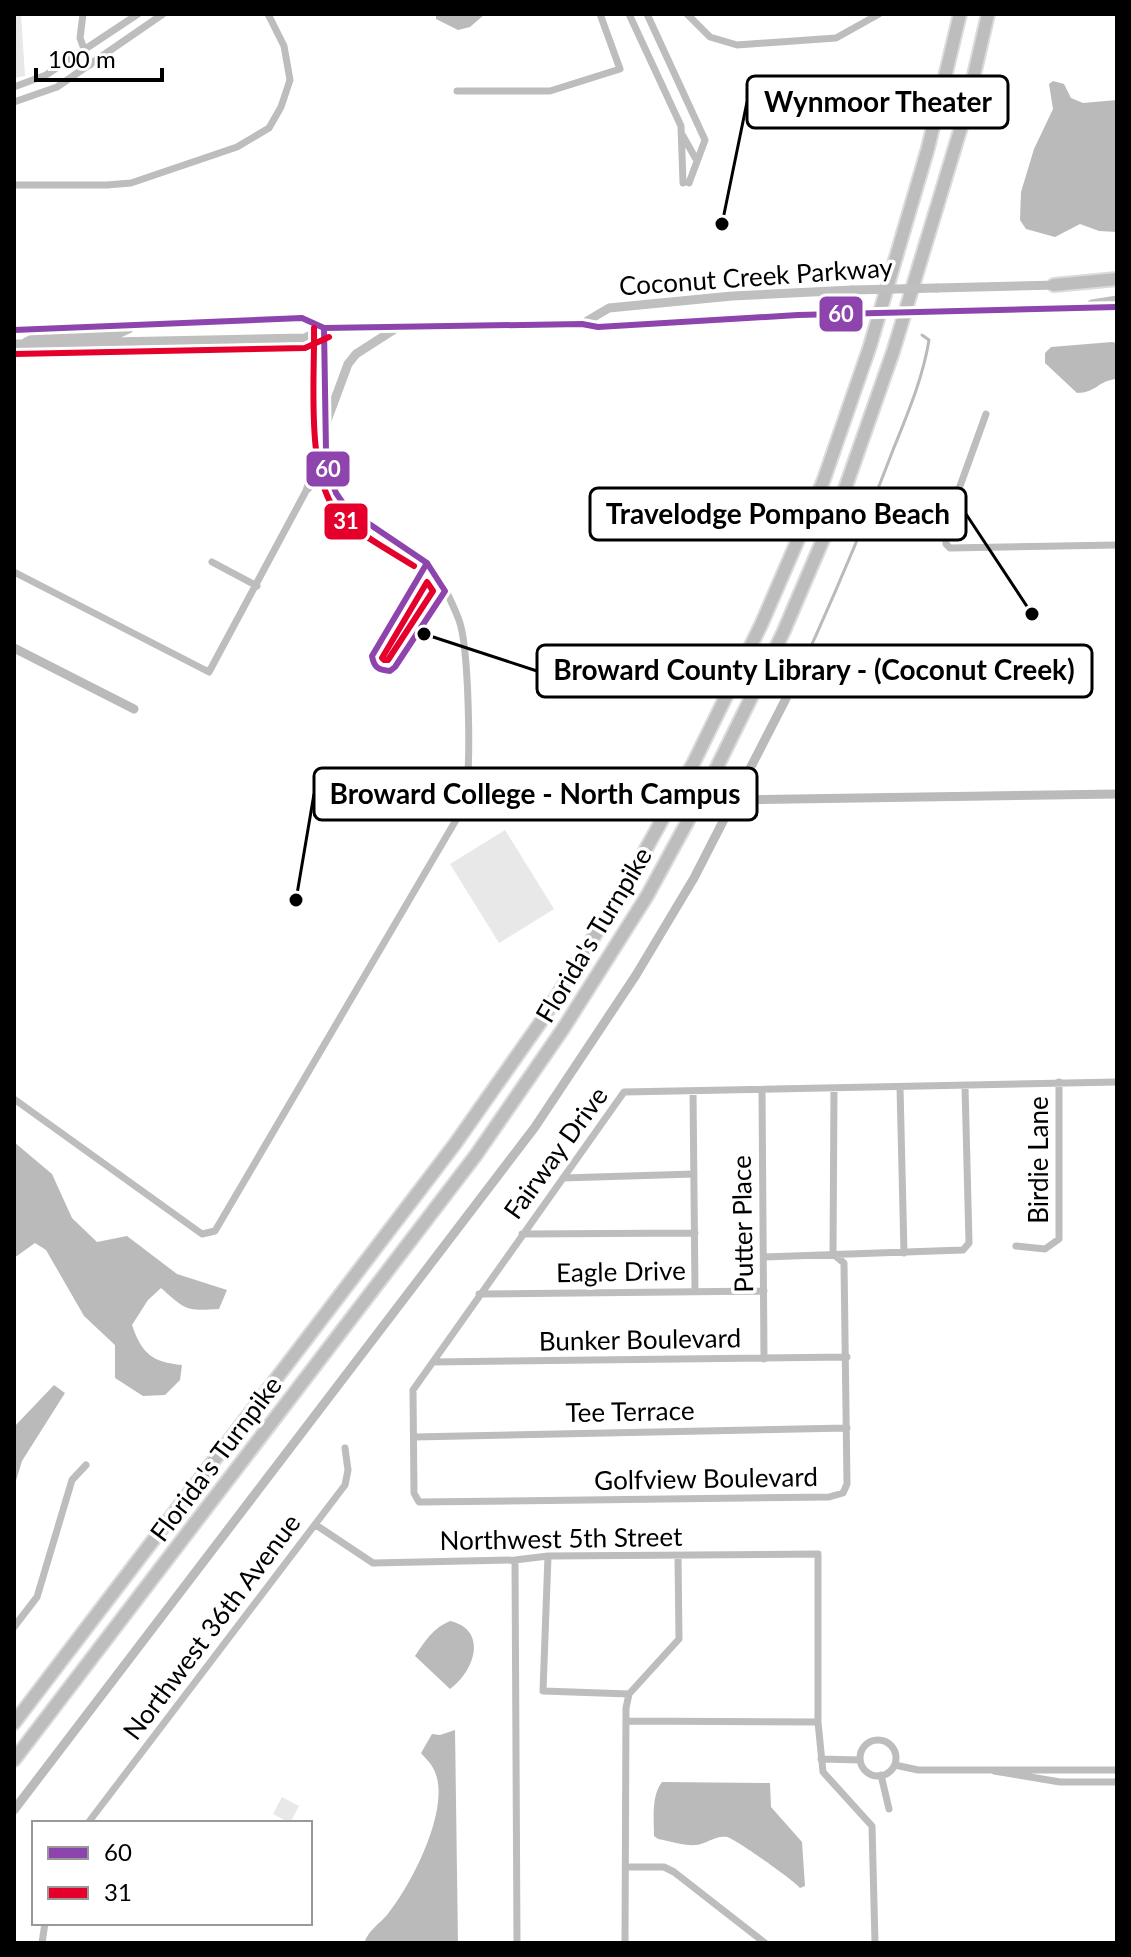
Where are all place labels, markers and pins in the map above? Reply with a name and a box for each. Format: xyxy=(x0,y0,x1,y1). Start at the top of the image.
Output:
callout: Wynmoor Theater xyxy=(747,76,1008,128)
callout: Travelodge Pompano Beach xyxy=(590,488,966,540)
callout: Broward County Library - (Coconut Creek) xyxy=(537,645,1092,697)
callout: Broward College - North Campus xyxy=(314,768,757,820)

